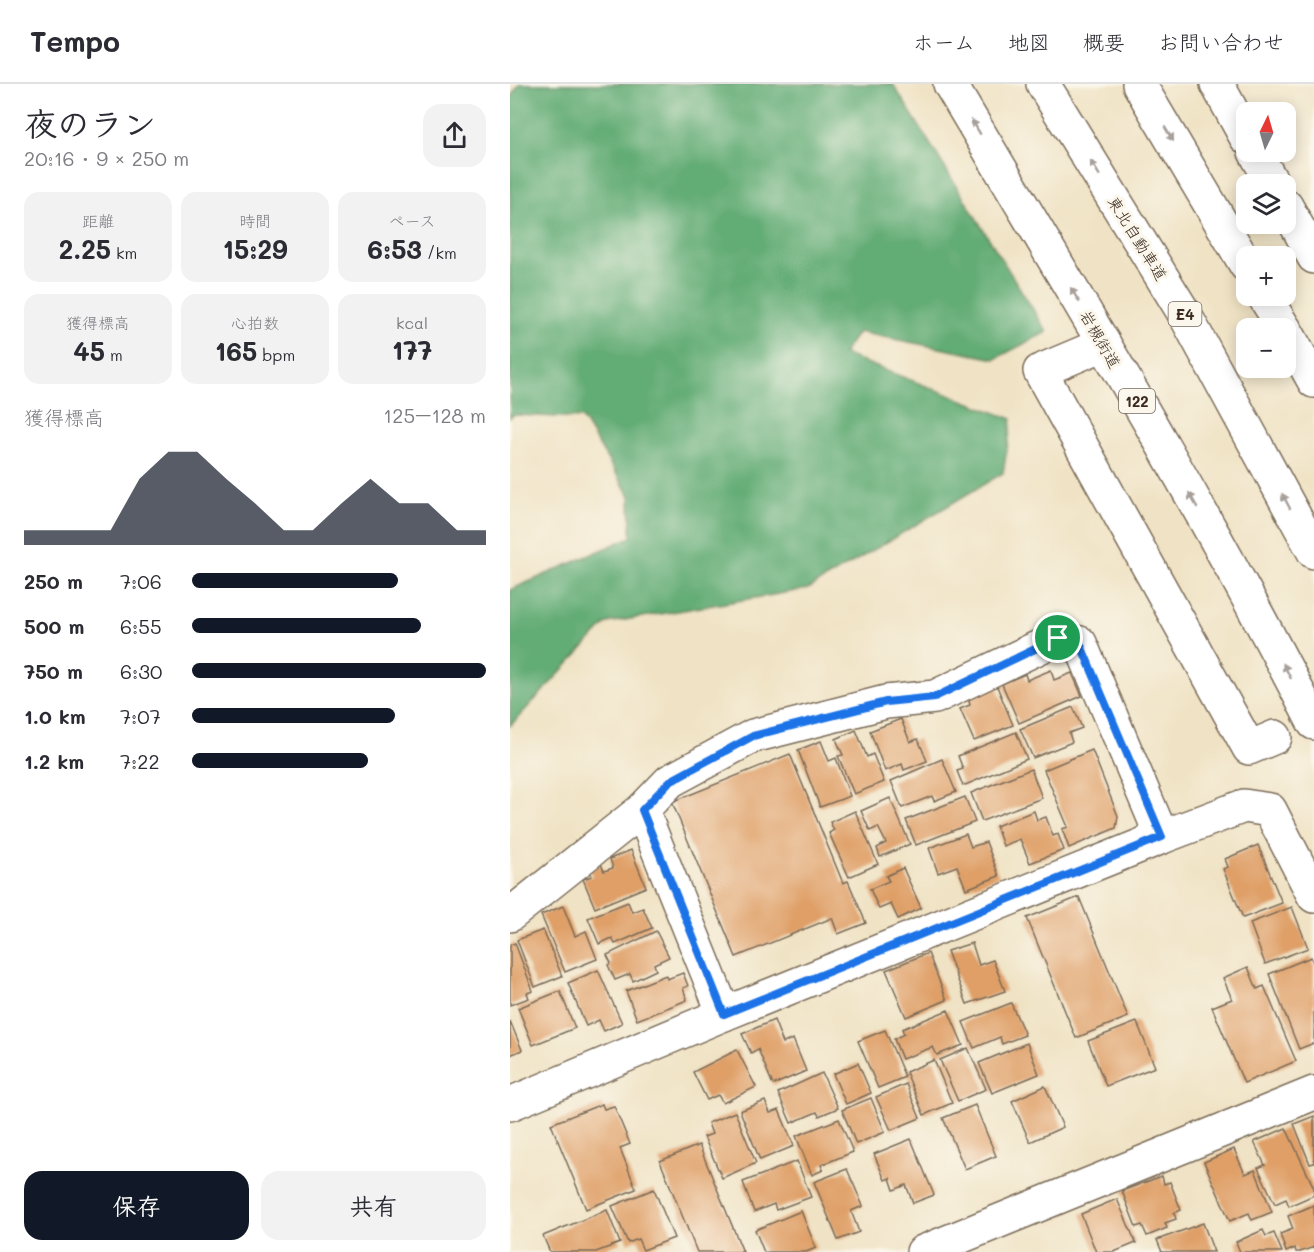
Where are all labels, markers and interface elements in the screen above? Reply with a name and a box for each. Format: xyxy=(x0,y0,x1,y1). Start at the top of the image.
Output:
text: Tempo xyxy=(30,23,120,59)
text: ホーム xyxy=(913,28,975,55)
text: 地図 xyxy=(1008,28,1050,55)
text: 概要 xyxy=(1083,28,1125,55)
text: お問い合わせ xyxy=(1158,28,1284,55)
text: 夜のラン xyxy=(24,101,156,144)
north arrow xyxy=(1236,102,1296,162)
map controls xyxy=(1236,102,1296,378)
button: share xyxy=(423,104,486,167)
one-way arrow xyxy=(970,119,981,135)
one-way arrow xyxy=(1163,126,1174,142)
text: 20:16 · 9 × 250 m xyxy=(24,145,189,171)
one-way arrow xyxy=(1090,160,1101,176)
button: layers xyxy=(1236,174,1296,234)
street label: 東北自動車道 xyxy=(1104,192,1172,284)
text: 距離 xyxy=(82,210,114,231)
text: 時間 xyxy=(239,210,271,231)
text: ペース xyxy=(388,210,436,231)
text: 2.25 xyxy=(59,232,111,266)
text: 15:29 xyxy=(222,232,288,266)
text: 6:53 xyxy=(367,232,422,266)
text: km xyxy=(111,242,137,263)
text: /km xyxy=(422,242,457,263)
button: + xyxy=(1236,246,1296,306)
one-way arrow xyxy=(1070,287,1081,303)
road number: E4 xyxy=(1168,302,1202,326)
street label: 岩槻街道 xyxy=(1076,306,1126,372)
text: 獲得標高 xyxy=(66,312,130,333)
text: 心拍数 xyxy=(231,312,279,333)
text: kcal xyxy=(396,312,428,333)
button: − xyxy=(1236,318,1296,378)
text: 177 xyxy=(392,333,432,367)
text: 45 xyxy=(73,334,105,368)
text: 165 xyxy=(215,334,257,368)
text: m xyxy=(105,344,123,365)
text: bpm xyxy=(257,344,295,365)
road number: 122 xyxy=(1119,389,1155,413)
text: 125–128 m xyxy=(383,402,486,428)
text: 獲得標高 xyxy=(24,404,104,430)
one-way arrow xyxy=(1188,492,1199,508)
one-way arrow xyxy=(1281,492,1291,509)
text: 250 m xyxy=(24,568,83,594)
text: 7:06 xyxy=(120,568,162,594)
pin xyxy=(1032,612,1083,663)
text: 500 m xyxy=(24,613,84,639)
text: 6:55 xyxy=(120,613,162,639)
icon: arrive xyxy=(1041,621,1074,654)
text: 750 m xyxy=(24,658,83,684)
text: 6:30 xyxy=(120,658,162,684)
one-way arrow xyxy=(1283,662,1293,680)
text: 1.0 km xyxy=(24,703,86,729)
text: 7:07 xyxy=(120,703,161,729)
text: 1.2 km xyxy=(24,748,84,774)
text: 7:22 xyxy=(120,748,160,774)
button: 保存 xyxy=(24,1171,249,1240)
button: 共有 xyxy=(261,1171,486,1240)

